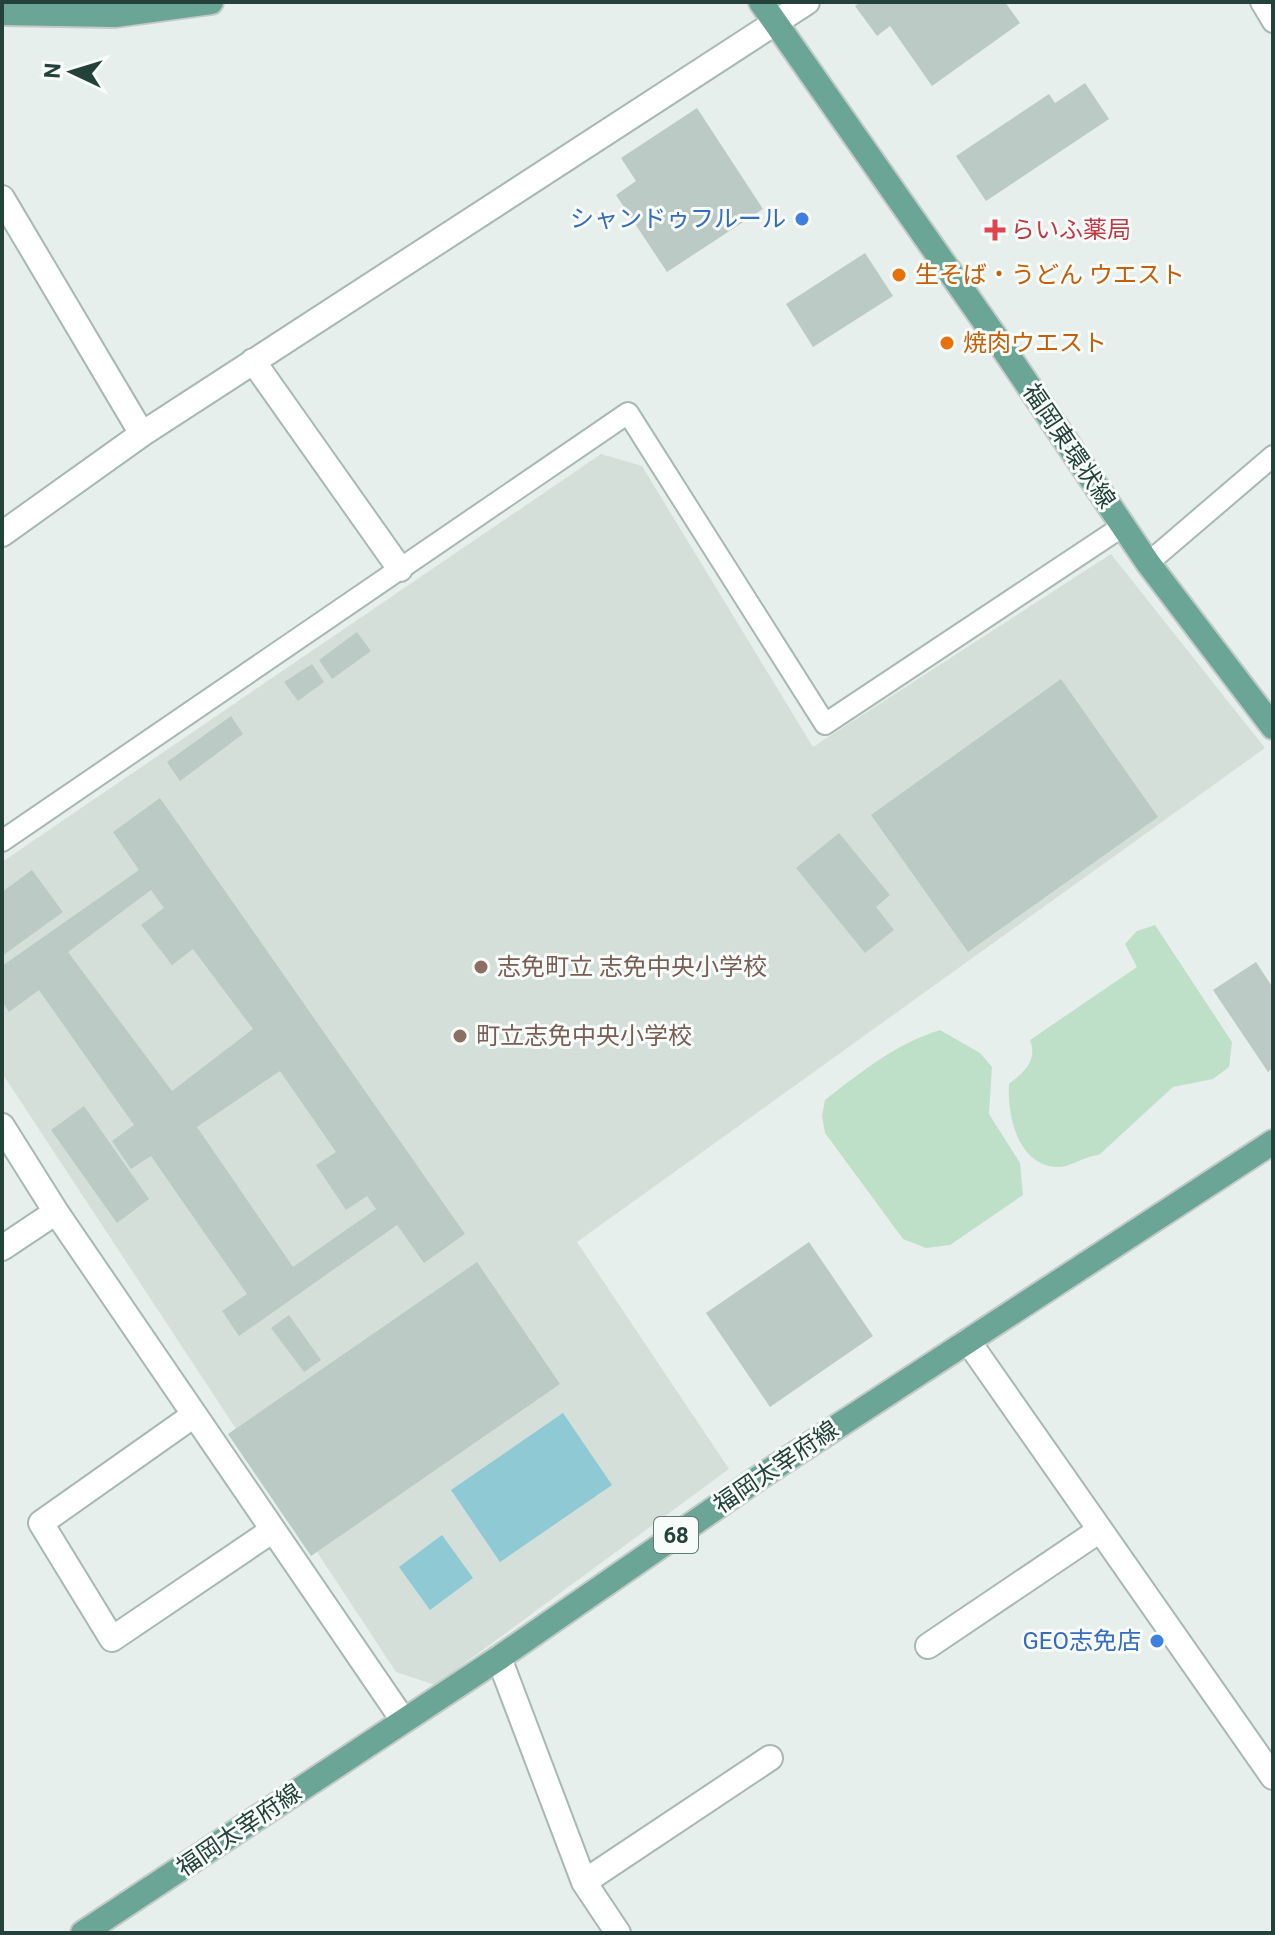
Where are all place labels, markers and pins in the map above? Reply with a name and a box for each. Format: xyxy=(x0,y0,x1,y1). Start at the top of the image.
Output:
place label: シャンドゥフルール xyxy=(570,205,786,233)
marker: シャンドゥフルール xyxy=(793,210,811,228)
place label: らいふ薬局 xyxy=(1011,216,1131,244)
marker: らいふ薬局 xyxy=(986,221,1004,239)
place label: 生そば・うどん ウエスト xyxy=(915,261,1185,289)
marker: 生そば・うどん ウエスト xyxy=(890,266,908,284)
place label: 焼肉ウエスト xyxy=(963,329,1107,357)
marker: 焼肉ウエスト xyxy=(938,334,956,352)
place label: 志免町立 志免中央小学校 xyxy=(497,953,767,981)
marker: 志免町立 志免中央小学校 xyxy=(472,958,490,976)
place label: 町立志免中央小学校 xyxy=(476,1022,692,1050)
marker: 町立志免中央小学校 xyxy=(451,1027,469,1045)
place label: GEO志免店 xyxy=(1023,1627,1141,1655)
marker: GEO志免店 xyxy=(1148,1632,1166,1650)

